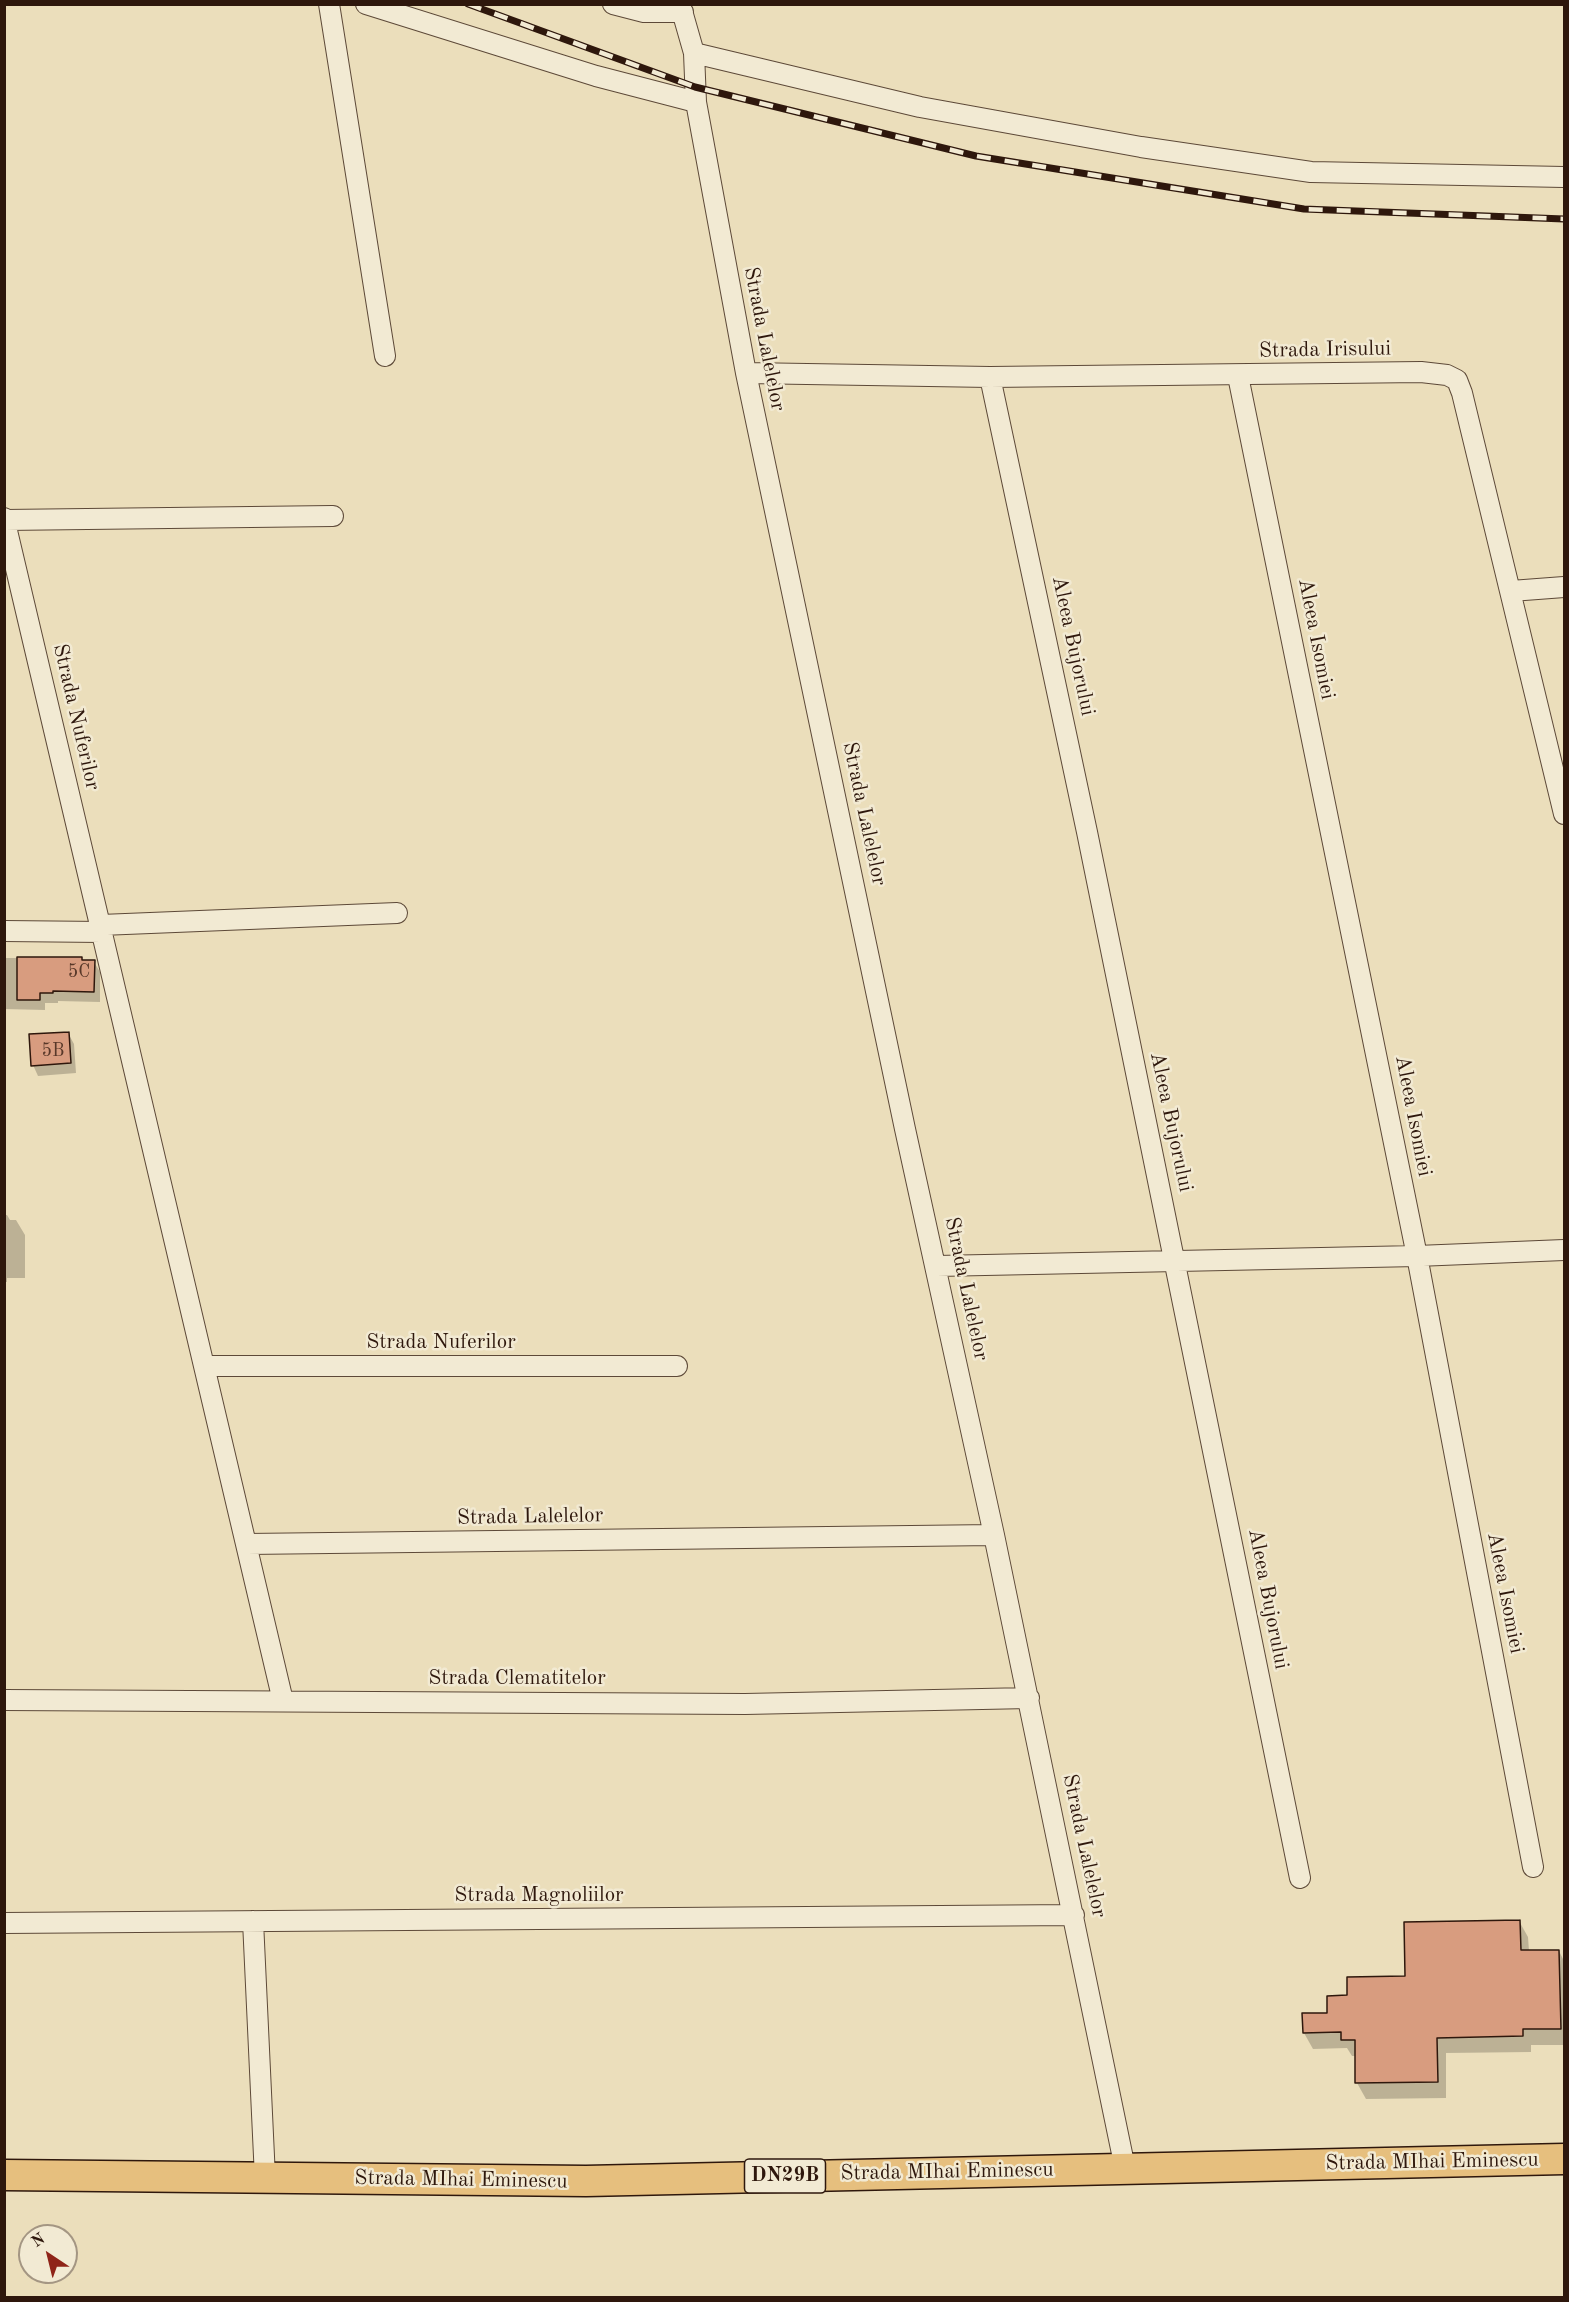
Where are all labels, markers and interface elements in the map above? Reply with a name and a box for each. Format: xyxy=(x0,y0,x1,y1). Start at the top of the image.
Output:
street label: Strada Lalelelor xyxy=(738,265,790,413)
street label: Strada Irisului xyxy=(1259,336,1391,364)
street label: Aleea Bujorului xyxy=(1046,574,1100,718)
street label: Aleea Isomiei xyxy=(1292,576,1340,702)
street label: Strada Nuferilor xyxy=(47,641,105,793)
street label: Strada Lalelelor xyxy=(836,740,892,888)
house number: 5C xyxy=(68,961,90,983)
house number: 5B xyxy=(42,1040,64,1062)
street label: Aleea Bujorului xyxy=(1144,1050,1198,1194)
street label: Aleea Isomiei xyxy=(1389,1053,1437,1179)
street label: Strada Lalelelor xyxy=(938,1215,994,1363)
street label: Strada Nuferilor xyxy=(366,1329,516,1355)
street label: Strada Lalelelor xyxy=(457,1503,603,1531)
street label: Aleea Bujorului xyxy=(1242,1527,1294,1671)
street label: Aleea Isomiei xyxy=(1481,1530,1529,1656)
street label: Strada Clematitelor xyxy=(428,1665,606,1691)
street label: Strada Lalelelor xyxy=(1056,1772,1112,1920)
street label: Strada Magnoliilor xyxy=(454,1882,624,1908)
street label: Strada MIhai Eminescu xyxy=(1325,2148,1539,2176)
street label: Strada MIhai Eminescu xyxy=(840,2158,1054,2186)
road number: DN29B xyxy=(744,2159,826,2193)
street label: Strada MIhai Eminescu xyxy=(354,2166,568,2194)
north arrow xyxy=(18,2224,78,2284)
text: N xyxy=(29,2231,48,2251)

